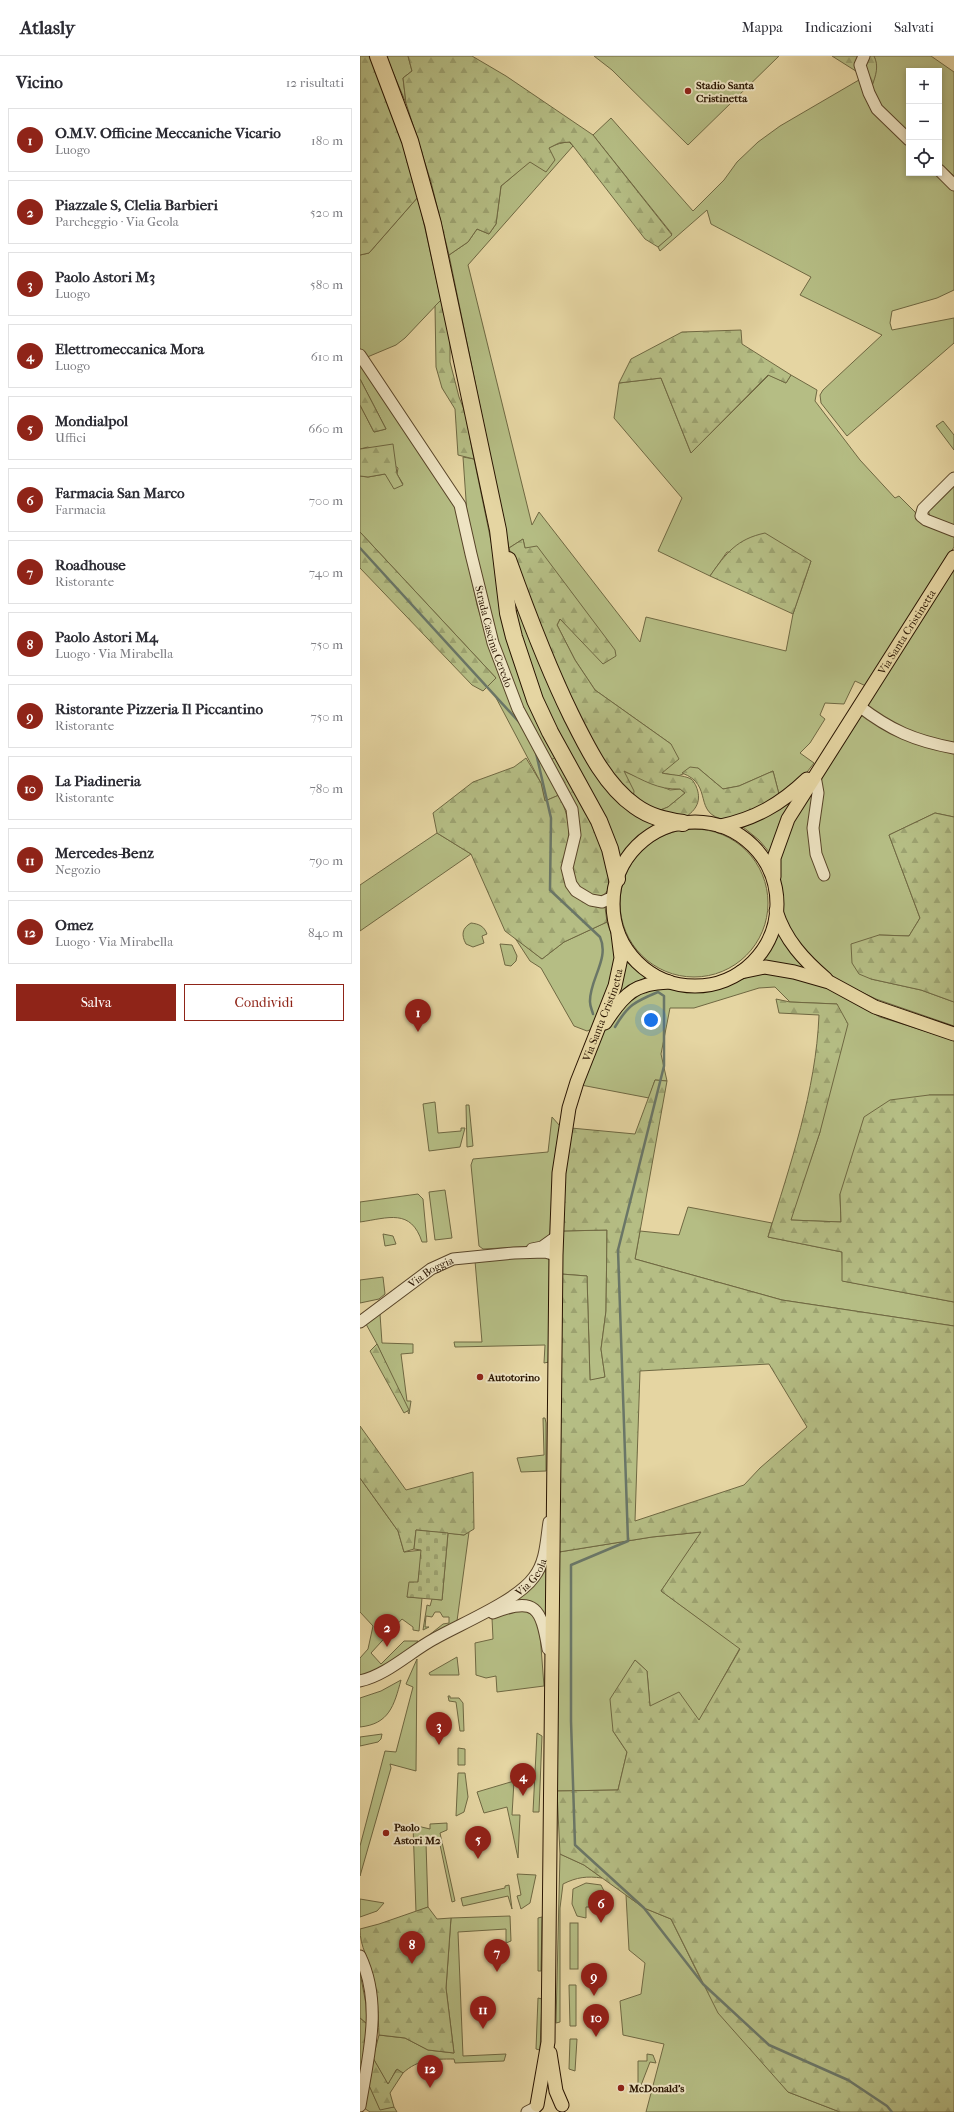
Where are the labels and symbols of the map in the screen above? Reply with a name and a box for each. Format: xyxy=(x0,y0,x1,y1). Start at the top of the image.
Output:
place label: Stadio Santa Cristinetta xyxy=(696,79,755,105)
marker: Stadio Santa Cristinetta xyxy=(683,86,693,96)
street label: Strada Cascina Ceredo xyxy=(472,584,515,690)
street label: Via Santa Cristinetta xyxy=(875,587,939,678)
street label: Via Santa Cristinetta xyxy=(580,967,626,1064)
pin: 1 xyxy=(405,999,431,1032)
your location xyxy=(641,1010,661,1030)
street label: Via Boggia xyxy=(405,1253,456,1291)
place label: Autotorino xyxy=(487,1371,540,1384)
marker: Autotorino xyxy=(475,1372,485,1382)
street label: Via Geola xyxy=(512,1556,550,1600)
pin: 2 xyxy=(374,1614,400,1647)
pin: 3 xyxy=(426,1712,452,1745)
pin: 4 xyxy=(510,1763,536,1796)
place label: Paolo Astori M2 xyxy=(393,1821,441,1847)
pin: 5 xyxy=(465,1826,491,1859)
marker: Paolo Astori M2 xyxy=(381,1828,391,1838)
pin: 6 xyxy=(588,1890,614,1923)
pin: 8 xyxy=(399,1931,425,1964)
pin: 7 xyxy=(484,1939,510,1972)
pin: 9 xyxy=(581,1963,607,1996)
pin: 11 xyxy=(470,1996,496,2029)
pin: 10 xyxy=(583,2004,609,2037)
pin: 12 xyxy=(417,2055,443,2088)
place label: McDonald's xyxy=(628,2082,684,2095)
marker: McDonald's xyxy=(616,2083,626,2093)

